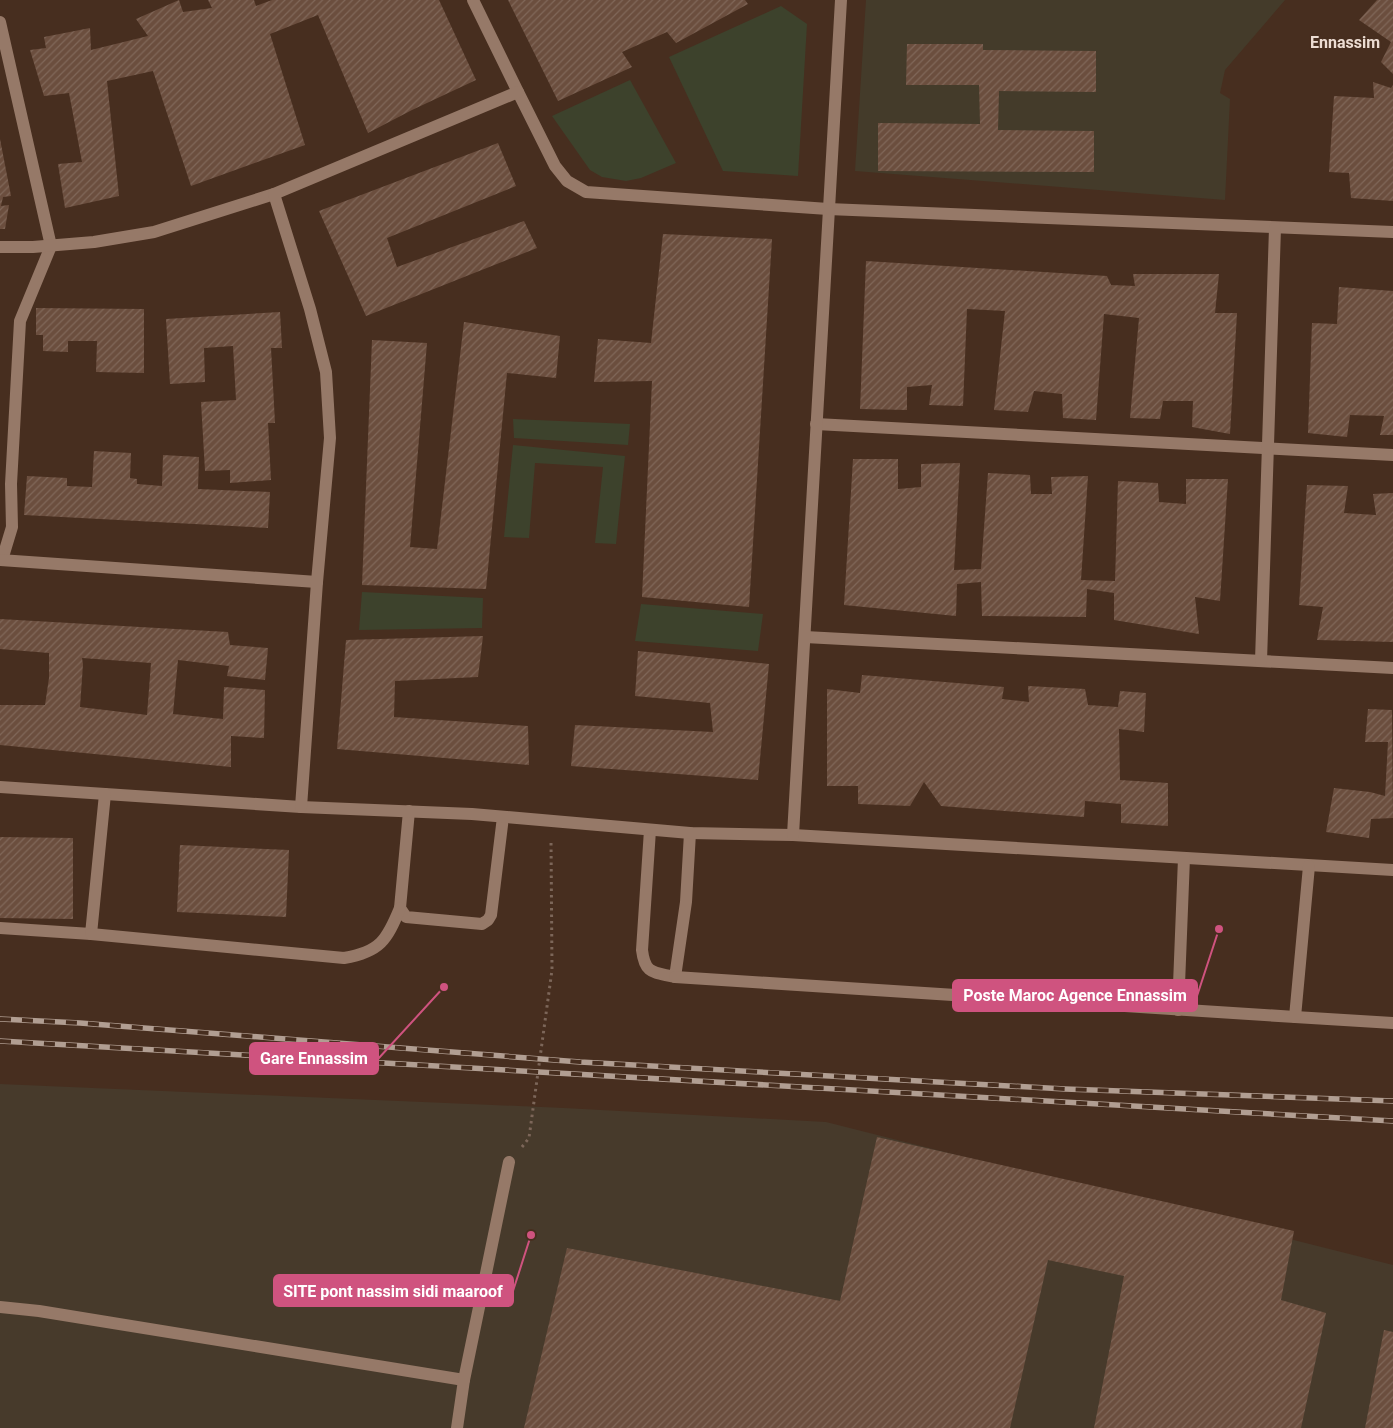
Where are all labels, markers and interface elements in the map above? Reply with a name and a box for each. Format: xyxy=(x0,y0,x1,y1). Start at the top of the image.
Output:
district label: Ennassim xyxy=(1310,33,1380,52)
callout: Poste Maroc Agence Ennassim xyxy=(953,980,1197,1011)
text: Poste Maroc Agence Ennassim xyxy=(963,986,1187,1005)
callout: Gare Ennassim xyxy=(250,1043,378,1074)
text: Gare Ennassim xyxy=(260,1049,368,1068)
callout: SITE pont nassim sidi maaroof xyxy=(274,1275,513,1306)
text: SITE pont nassim sidi maaroof xyxy=(283,1282,503,1301)

